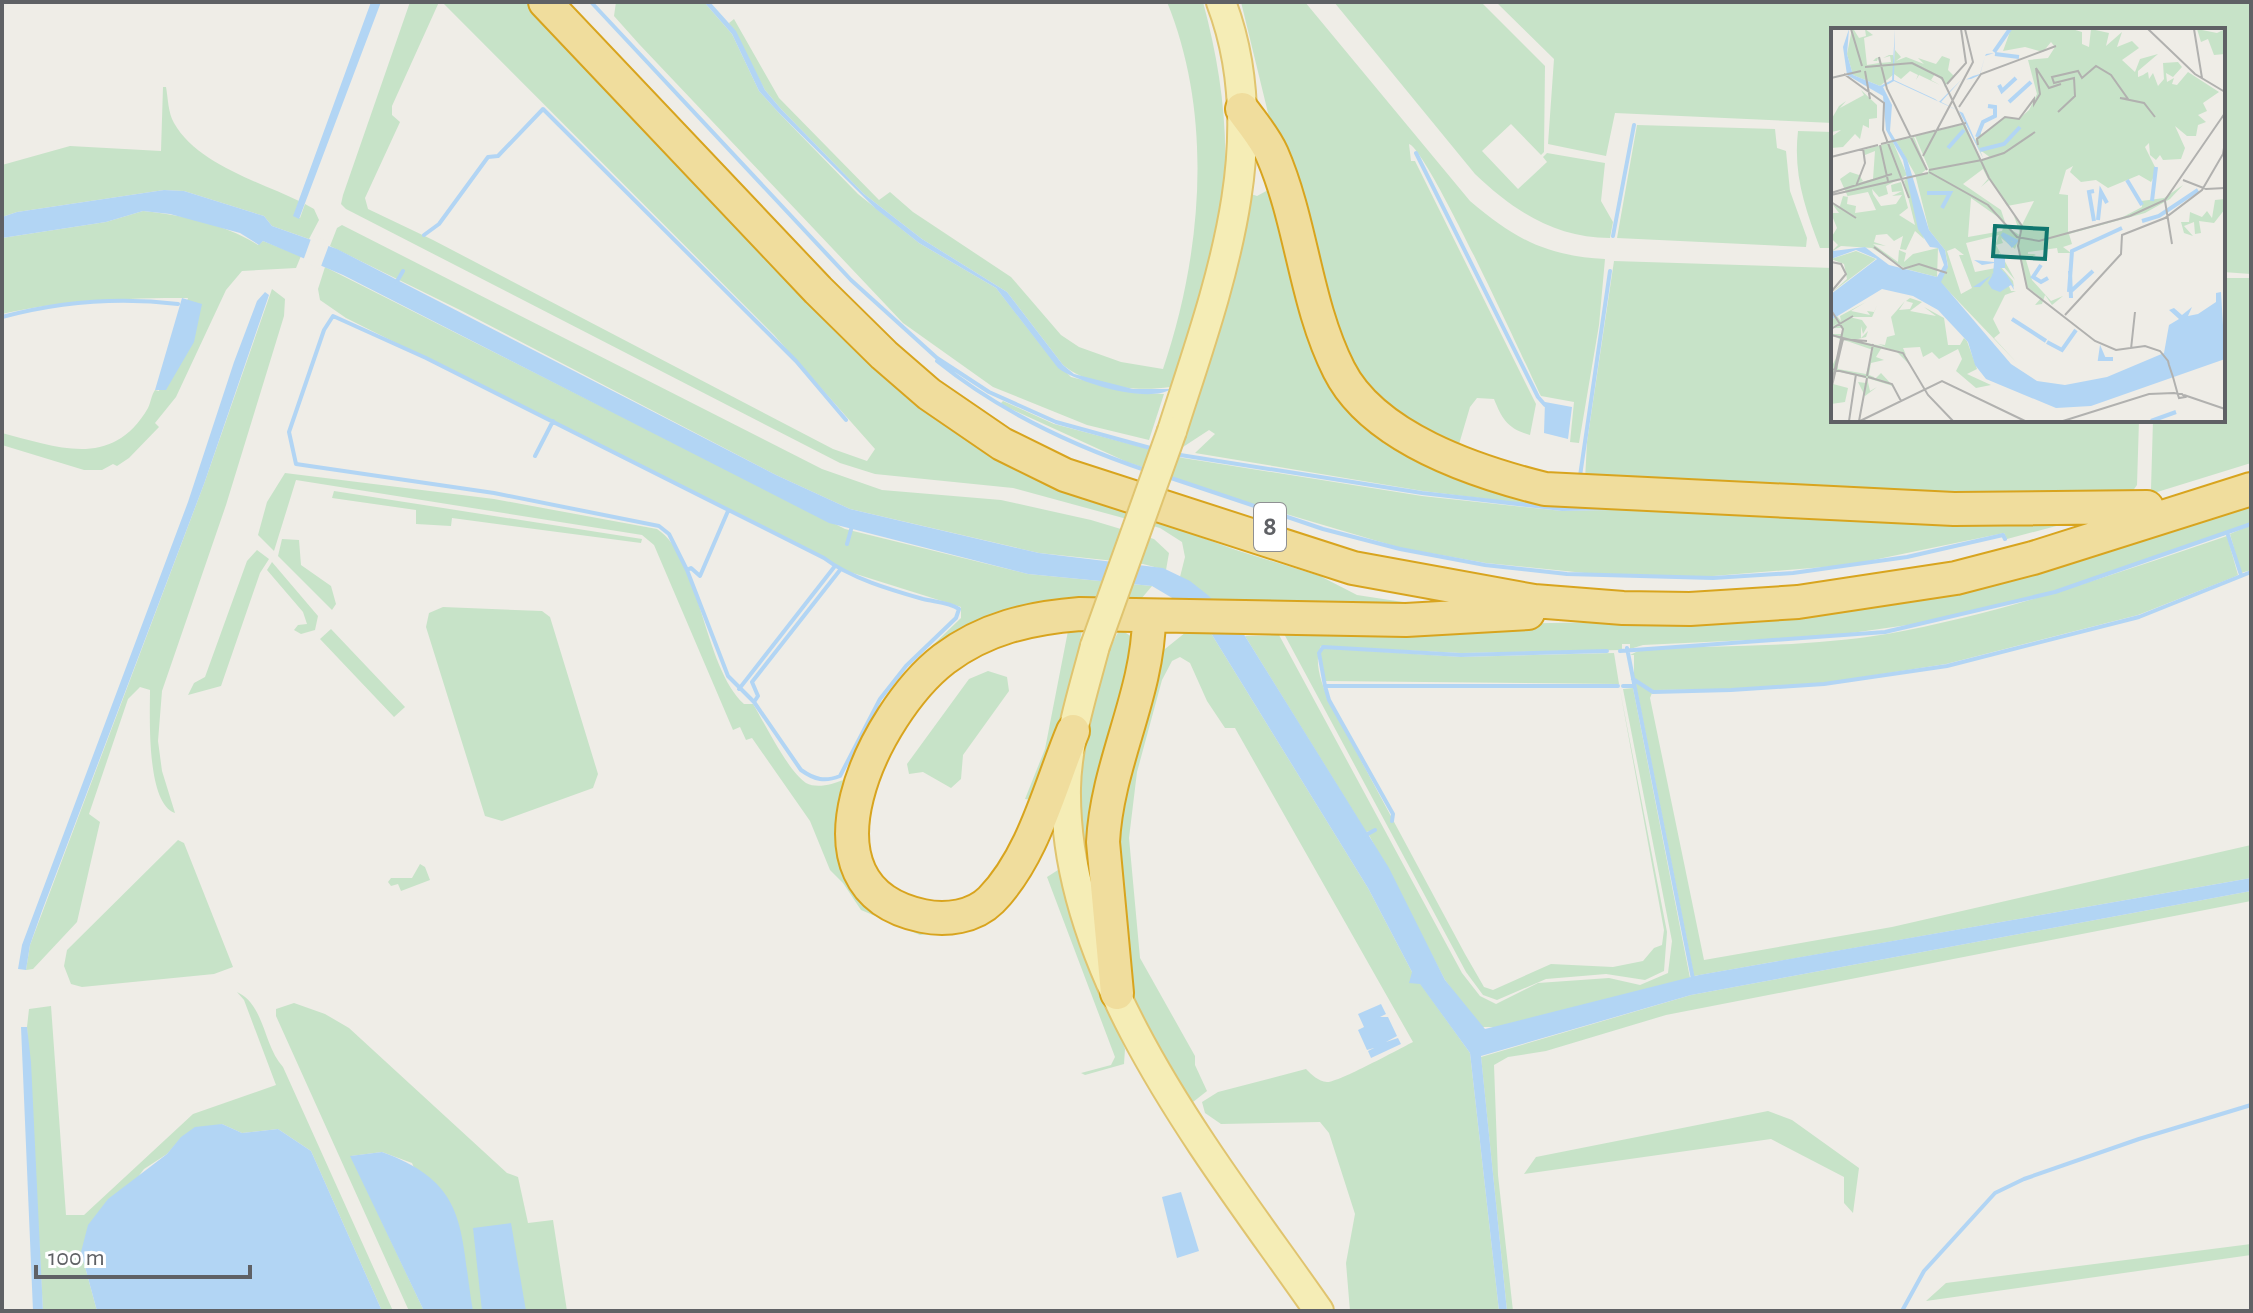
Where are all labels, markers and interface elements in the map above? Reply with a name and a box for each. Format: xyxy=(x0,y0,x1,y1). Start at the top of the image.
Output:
inset map xyxy=(1831,28,2225,422)
road number: 8 xyxy=(1254,503,1286,551)
scale bar xyxy=(36,1229,250,1279)
text: 100 m xyxy=(48,1246,105,1270)

